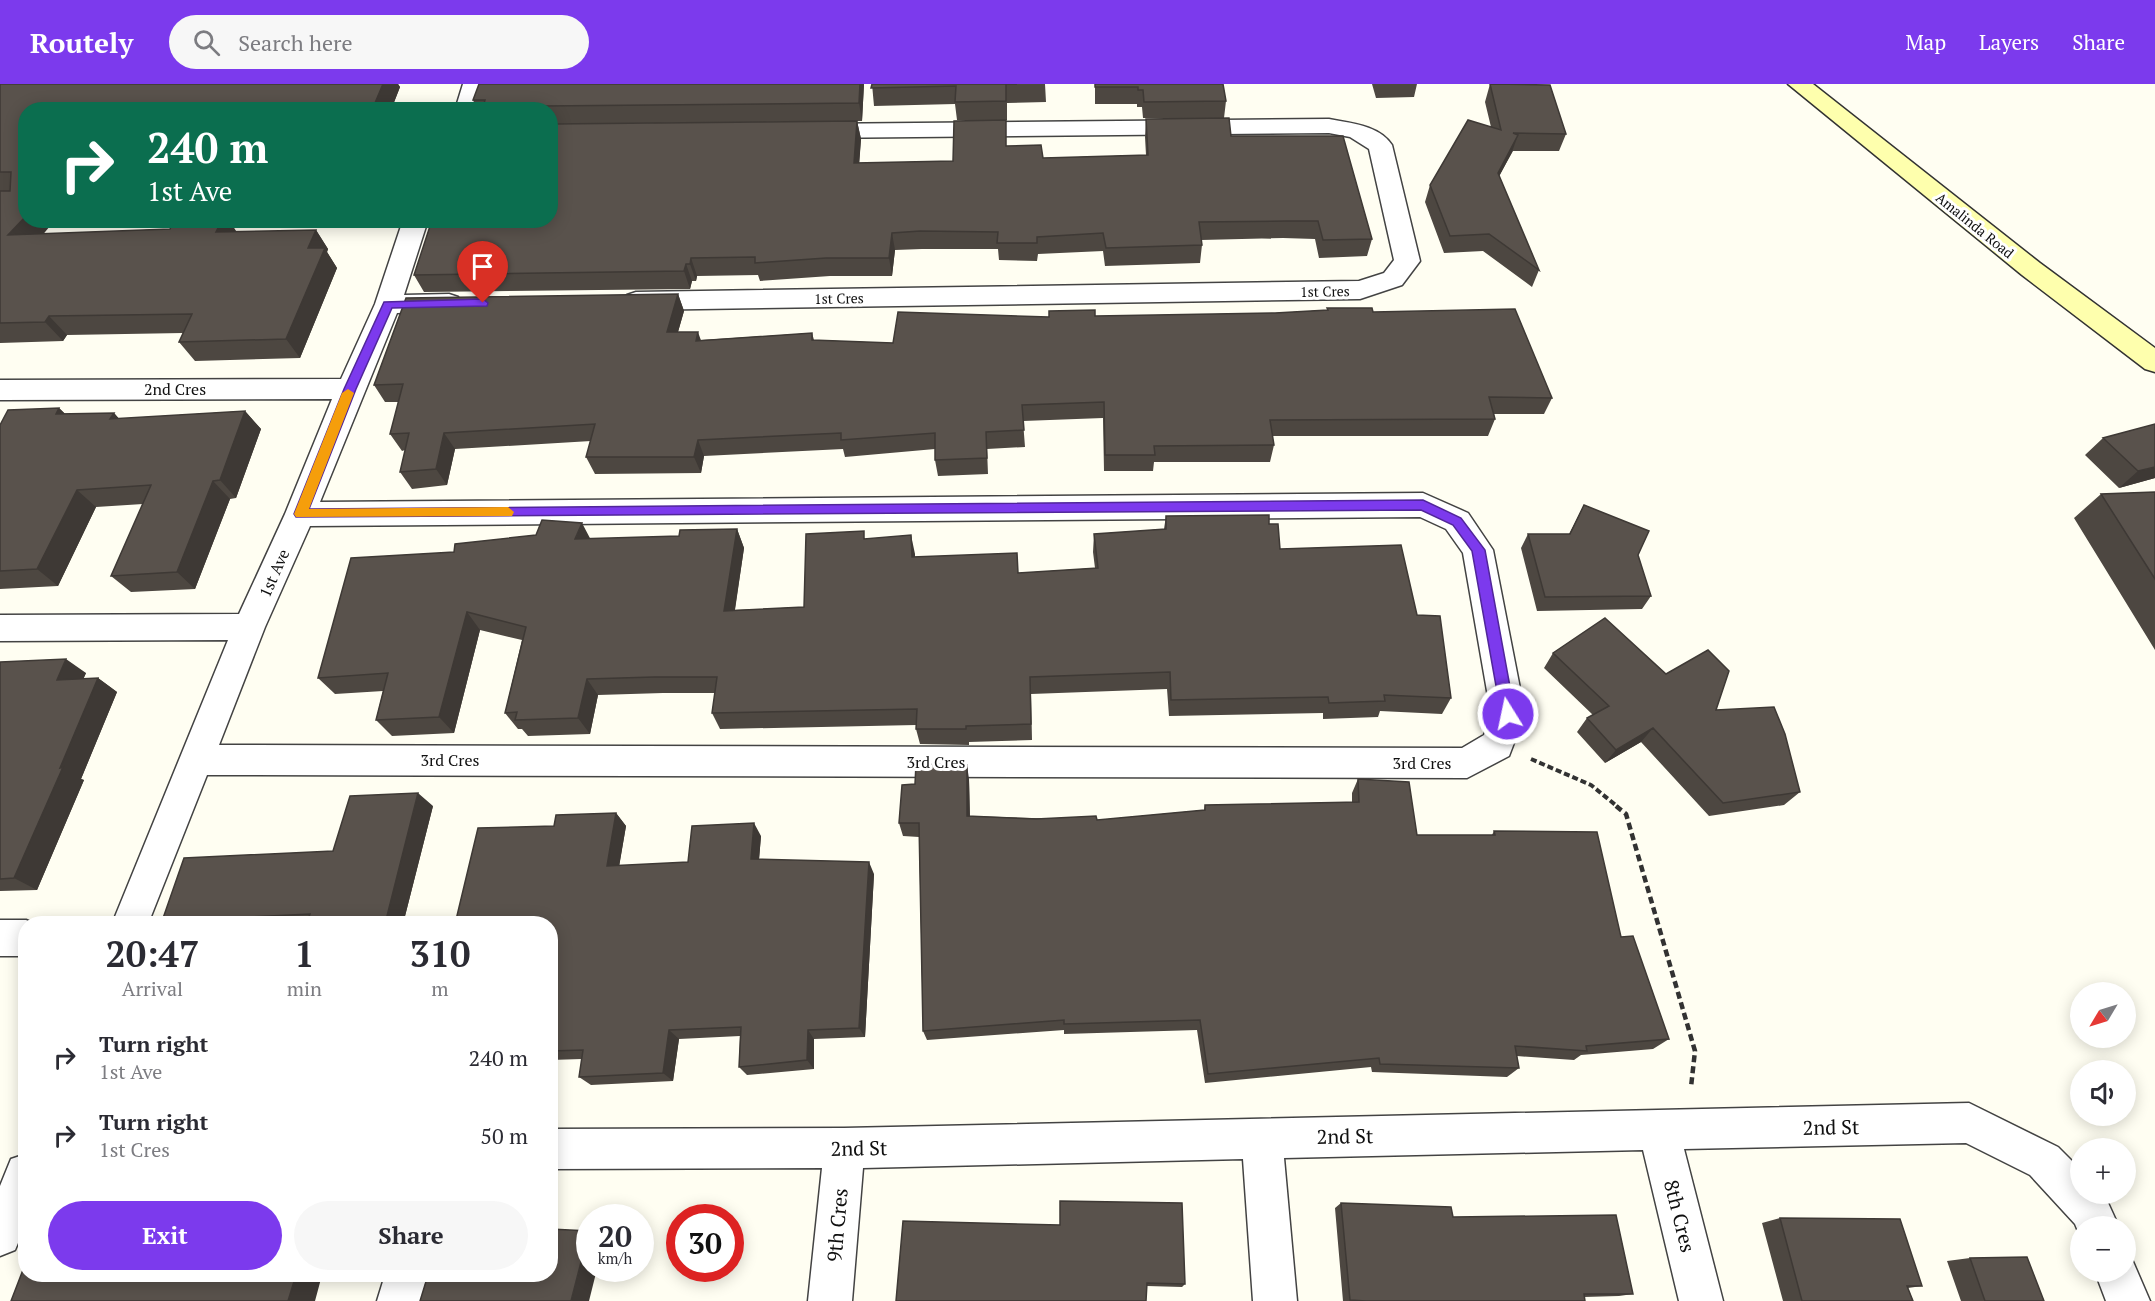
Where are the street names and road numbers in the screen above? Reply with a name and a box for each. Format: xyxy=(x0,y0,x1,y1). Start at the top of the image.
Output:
street label: Amalinda Road xyxy=(1932,188,2018,262)
street label: 1st Cres xyxy=(1300,281,1350,301)
street label: 1st Cres xyxy=(814,288,864,308)
street label: 2nd Cres xyxy=(144,378,206,400)
street label: 1st Ave xyxy=(254,545,294,601)
street label: 3rd Cres xyxy=(421,749,479,771)
street label: 3rd Cres xyxy=(907,751,965,773)
street label: 3rd Cres xyxy=(1393,752,1451,774)
street label: 2nd St xyxy=(1802,1113,1860,1141)
street label: 2nd St xyxy=(1316,1122,1374,1150)
street label: 2nd St xyxy=(830,1134,888,1162)
street label: 8th Cres xyxy=(1658,1177,1702,1255)
street label: 9th Cres xyxy=(820,1187,854,1263)

